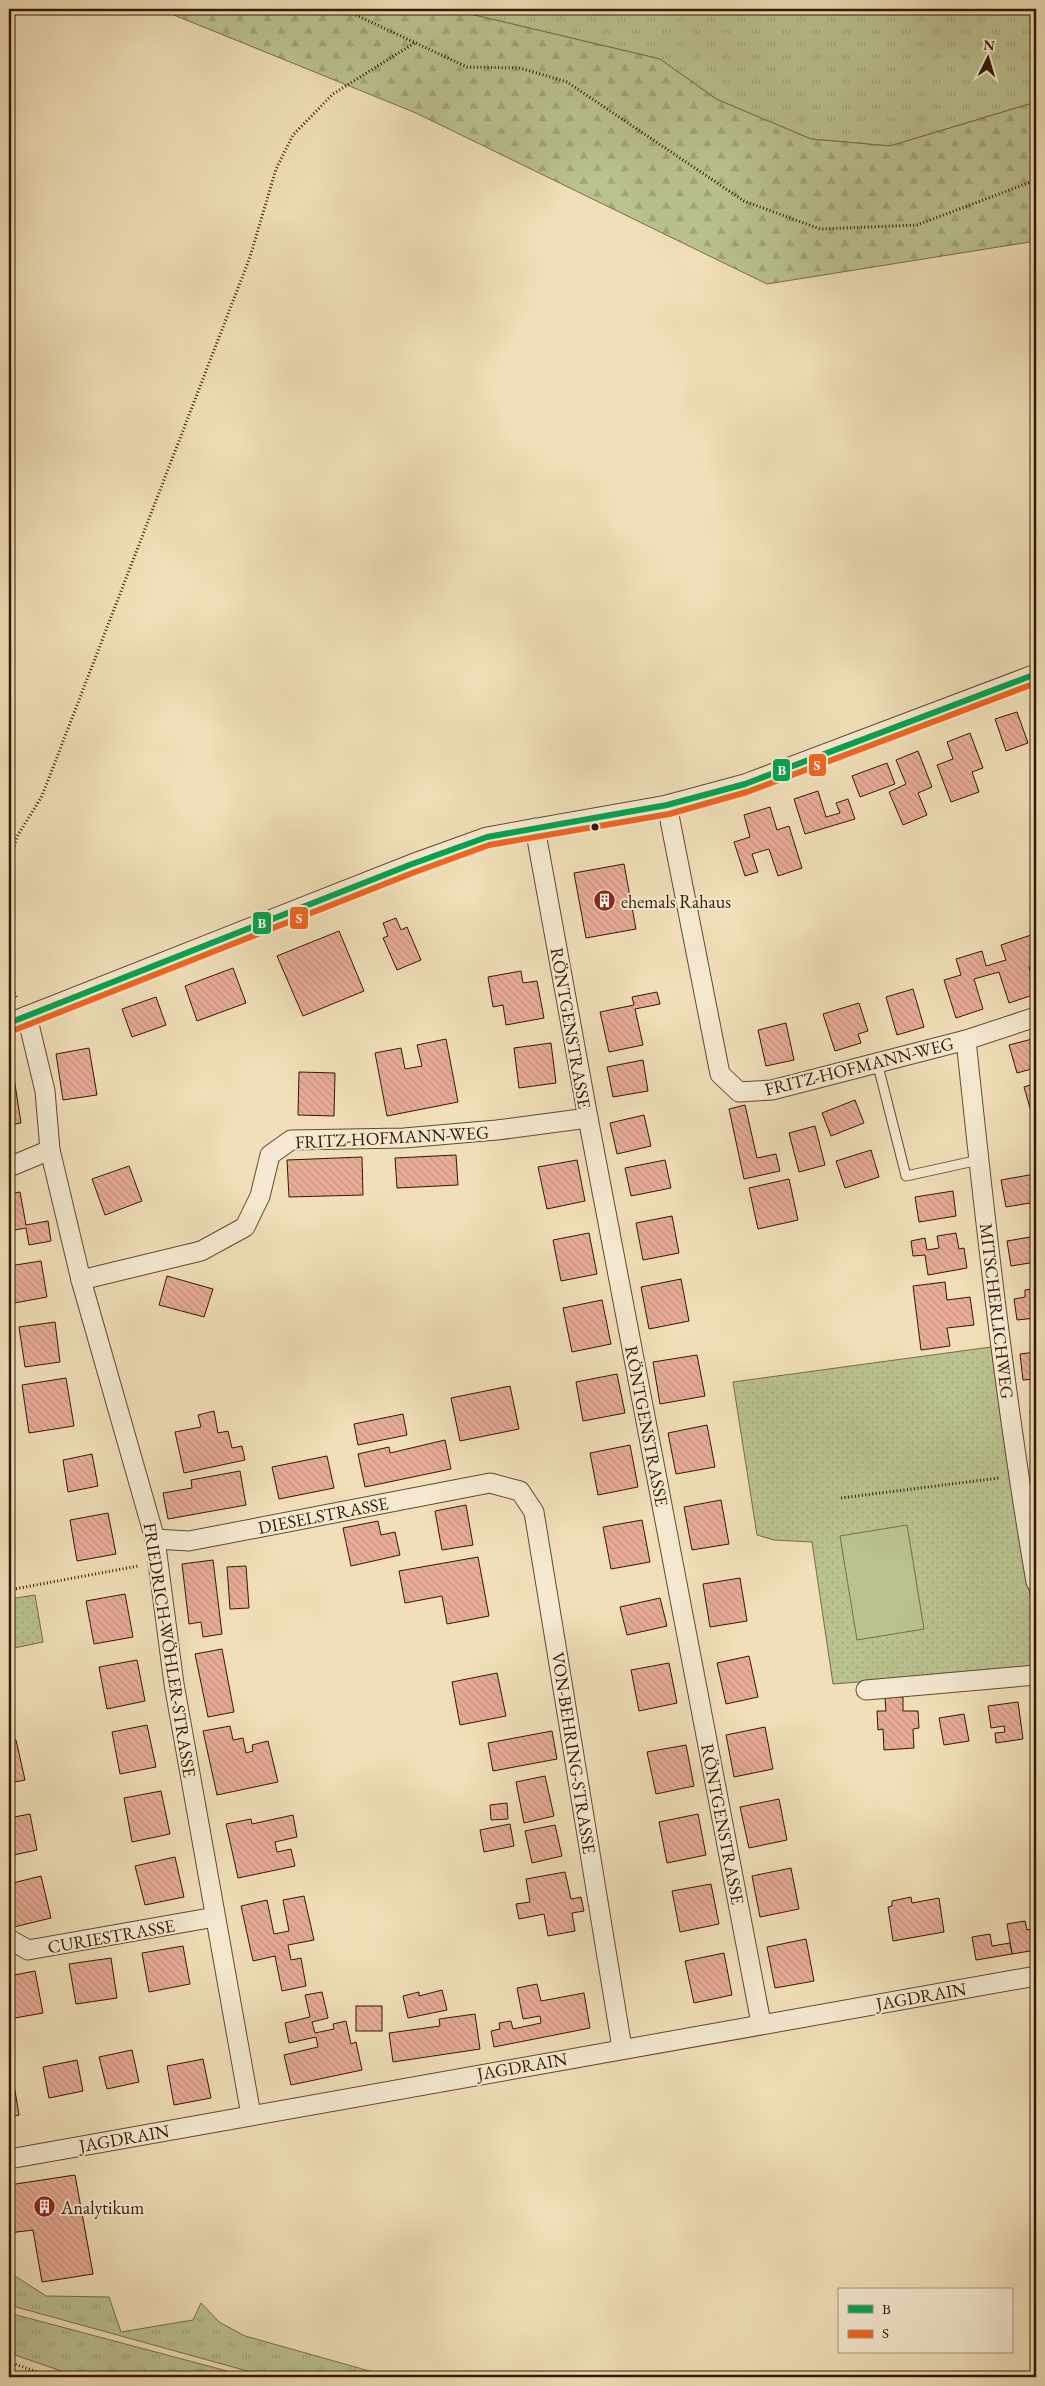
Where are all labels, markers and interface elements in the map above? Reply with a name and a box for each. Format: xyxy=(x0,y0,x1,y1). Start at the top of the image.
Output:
north arrow xyxy=(962,32,1012,82)
text: N xyxy=(983,36,996,55)
line badge: S xyxy=(808,753,827,777)
text: S xyxy=(814,756,821,774)
line badge: B xyxy=(772,758,791,782)
text: B xyxy=(778,761,787,779)
unlabelled marker xyxy=(590,822,600,832)
building icon: ehemals Rahaus xyxy=(593,889,617,913)
place label: ehemals Rahaus xyxy=(621,890,731,913)
line badge: S xyxy=(289,906,309,930)
text: S xyxy=(296,909,303,927)
line badge: B xyxy=(252,911,272,935)
text: B xyxy=(258,914,267,932)
street label: RÖNTGENSTRASSE xyxy=(545,946,597,1110)
street label: FRITZ-HOFMANN-WEG xyxy=(762,1031,956,1101)
street label: FRITZ-HOFMANN-WEG xyxy=(294,1120,490,1154)
street label: MITSCHERLICHWEG xyxy=(975,1222,1019,1400)
street label: RÖNTGENSTRASSE xyxy=(620,1344,674,1508)
street label: DIESELSTRASSE xyxy=(256,1491,390,1539)
street label: FRIEDRICH-WÖHLER-STRASSE xyxy=(138,1521,202,1779)
street label: VON-BEHRING-STRASSE xyxy=(547,1650,601,1856)
street label: RÖNTGENSTRASSE xyxy=(696,1742,750,1906)
street label: CURIESTRASSE xyxy=(46,1914,176,1958)
street label: JAGDRAIN xyxy=(872,1977,969,2016)
street label: JAGDRAIN xyxy=(473,2047,570,2086)
street label: JAGDRAIN xyxy=(75,2119,172,2158)
building icon: Analytikum xyxy=(33,2195,57,2219)
place label: Analytikum xyxy=(60,2196,144,2219)
legend xyxy=(838,2288,1012,2354)
text: B xyxy=(882,2299,891,2318)
text: S xyxy=(882,2323,889,2342)

